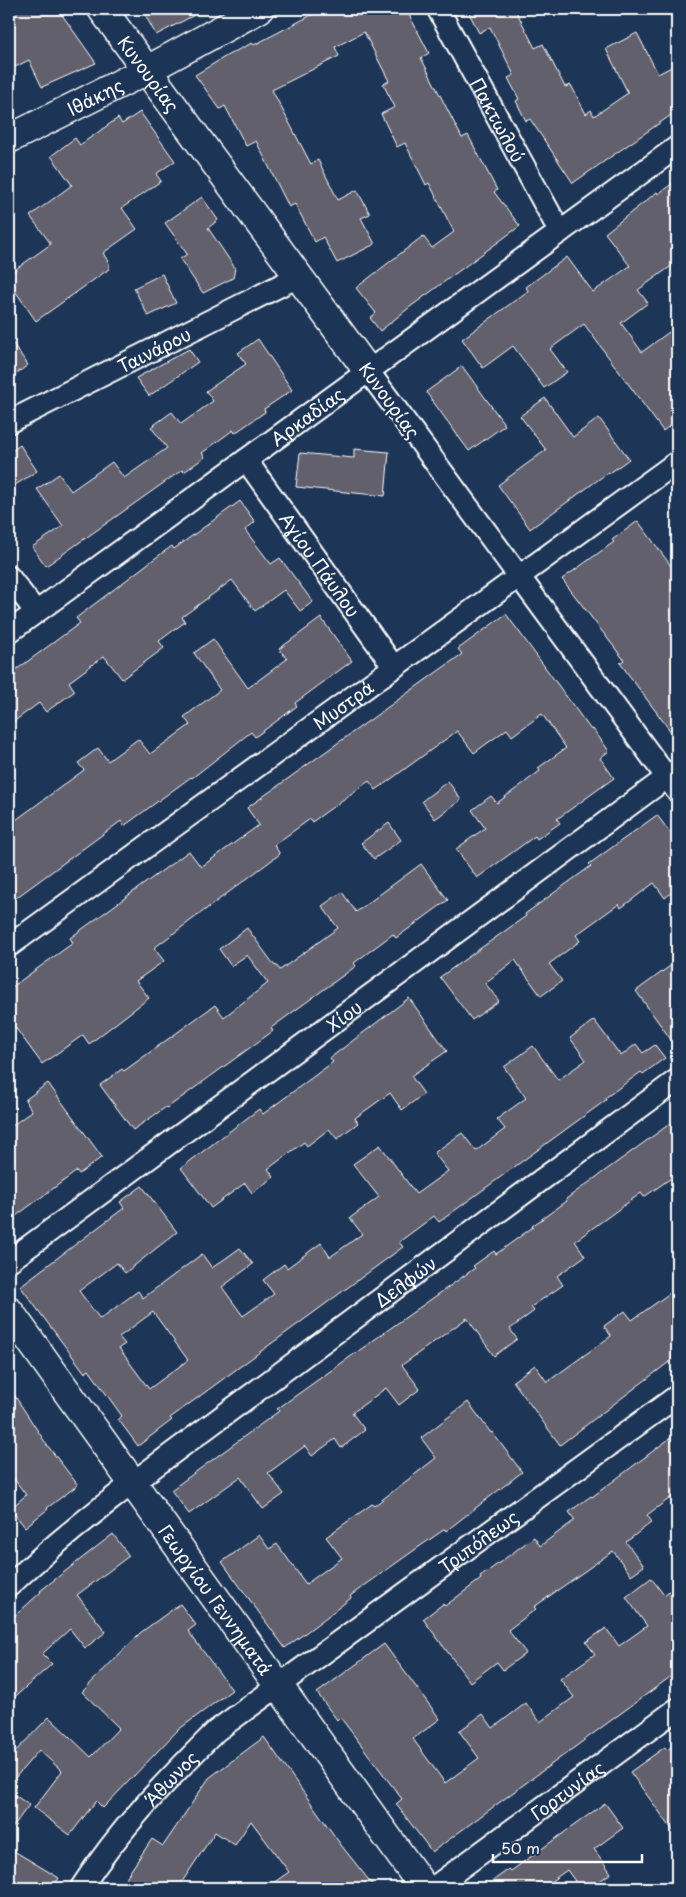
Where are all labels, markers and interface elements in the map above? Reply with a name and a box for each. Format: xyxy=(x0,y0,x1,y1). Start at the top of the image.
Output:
street label: Κυνουρίας xyxy=(112,30,187,117)
street label: Ιθάκης xyxy=(62,71,128,121)
street label: Πακτωλού xyxy=(464,73,532,167)
street label: Ταινάρου xyxy=(112,319,195,379)
street label: Κυνουρίας xyxy=(353,356,427,444)
street label: Αρκαδίας xyxy=(264,380,349,452)
street label: Αγίου Πάυλου xyxy=(274,506,367,622)
street label: Μυστρά xyxy=(307,673,379,736)
street label: Χίου xyxy=(320,993,367,1038)
street label: Δελφών xyxy=(368,1249,442,1313)
street label: Τριπόλεως xyxy=(432,1503,523,1579)
street label: Γεωργίου Γεννηματά xyxy=(153,1518,280,1681)
street label: Άθωνος xyxy=(137,1744,203,1812)
street label: Γορτυνίας xyxy=(524,1754,609,1826)
scale bar xyxy=(493,1832,642,1864)
text: 50 m xyxy=(501,1836,540,1859)

